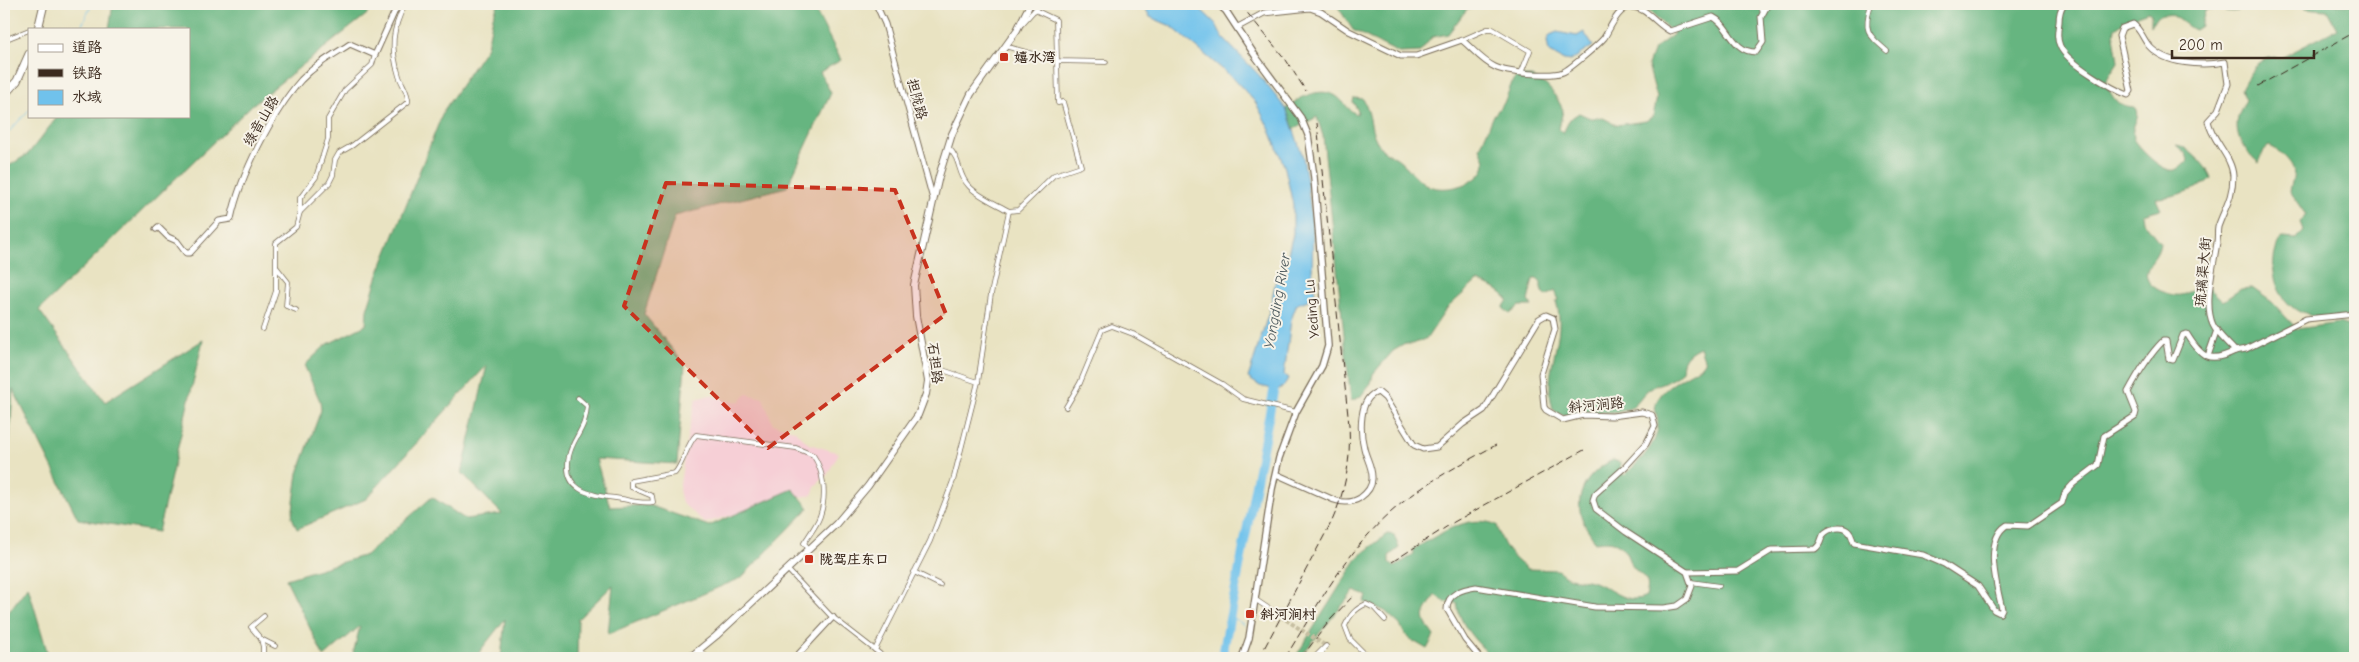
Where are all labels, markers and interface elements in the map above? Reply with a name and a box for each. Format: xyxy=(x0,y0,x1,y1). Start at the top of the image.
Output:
legend xyxy=(28,28,190,118)
scale bar xyxy=(2172,28,2314,60)
text: 200 m xyxy=(2179,36,2223,54)
text: 道路 xyxy=(72,38,102,56)
place label: 嬉水湾 xyxy=(1014,49,1056,66)
marker: 嬉水湾 xyxy=(998,51,1010,63)
text: 铁路 xyxy=(72,64,102,82)
street label: 担陇路 xyxy=(903,77,931,121)
text: 水域 xyxy=(72,88,102,106)
street label: 绿音山路 xyxy=(240,93,282,149)
street label: 琉璃渠大街 xyxy=(2191,236,2215,308)
water label: Yongding River xyxy=(1260,251,1294,350)
street label: Yeding Lu xyxy=(1301,279,1323,339)
street label: 石担路 xyxy=(924,341,946,385)
street label: 斜河涧路 xyxy=(1567,394,1625,416)
place label: 陇驾庄东口 xyxy=(819,551,889,568)
marker: 陇驾庄东口 xyxy=(803,553,815,565)
place label: 斜河涧村 xyxy=(1260,606,1316,623)
marker: 斜河涧村 xyxy=(1244,608,1256,620)

